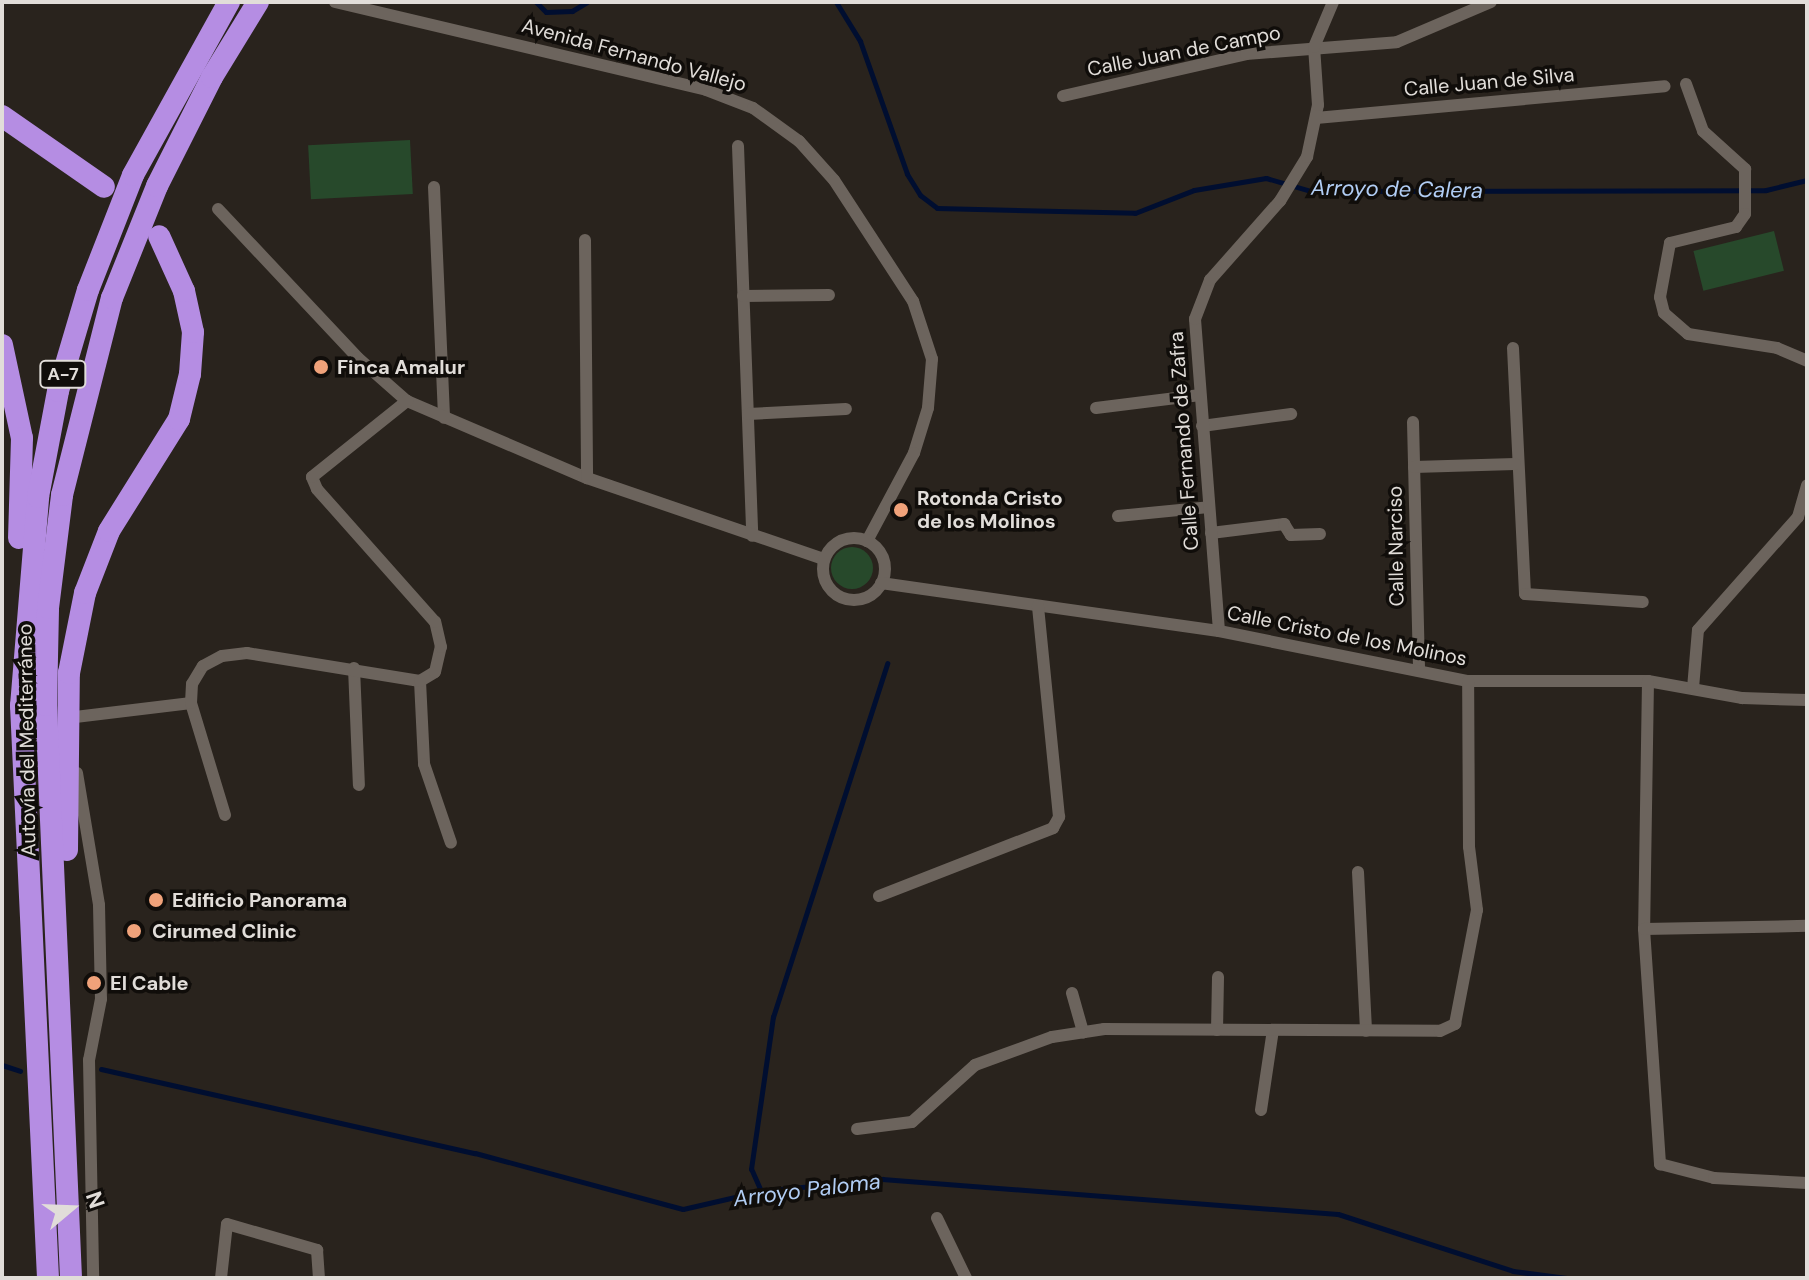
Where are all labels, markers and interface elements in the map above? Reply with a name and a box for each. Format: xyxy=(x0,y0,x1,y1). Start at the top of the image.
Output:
street label: Avenida Fernando Vallejo xyxy=(519,13,749,97)
street label: Calle Juan de Campo xyxy=(1085,20,1283,82)
street label: Calle Juan de Silva xyxy=(1403,63,1575,101)
water label: Arroyo de Calera xyxy=(1311,174,1483,204)
street label: Calle Fernando de Zafra xyxy=(1164,331,1204,551)
place label: Finca Amalur xyxy=(337,355,465,379)
marker: Finca Amalur xyxy=(312,358,330,376)
road number: A-7 xyxy=(39,360,87,388)
street label: Calle Narciso xyxy=(1383,485,1409,607)
place label: Rotonda Cristo de los Molinos xyxy=(917,486,1063,533)
marker: Rotonda Cristo de los Molinos xyxy=(892,501,910,519)
street label: Calle Cristo de los Molinos xyxy=(1225,601,1469,671)
street label: Autovía del Mediterráneo xyxy=(13,623,41,857)
place label: Edificio Panorama xyxy=(172,888,347,912)
marker: Edificio Panorama xyxy=(147,891,165,909)
place label: Cirumed Clinic xyxy=(152,919,297,943)
marker: Cirumed Clinic xyxy=(123,920,145,942)
place label: El Cable xyxy=(110,971,189,995)
marker: El Cable xyxy=(85,974,103,992)
north arrow xyxy=(32,1168,112,1248)
water label: Arroyo Paloma xyxy=(732,1168,882,1212)
text: N xyxy=(79,1188,111,1212)

